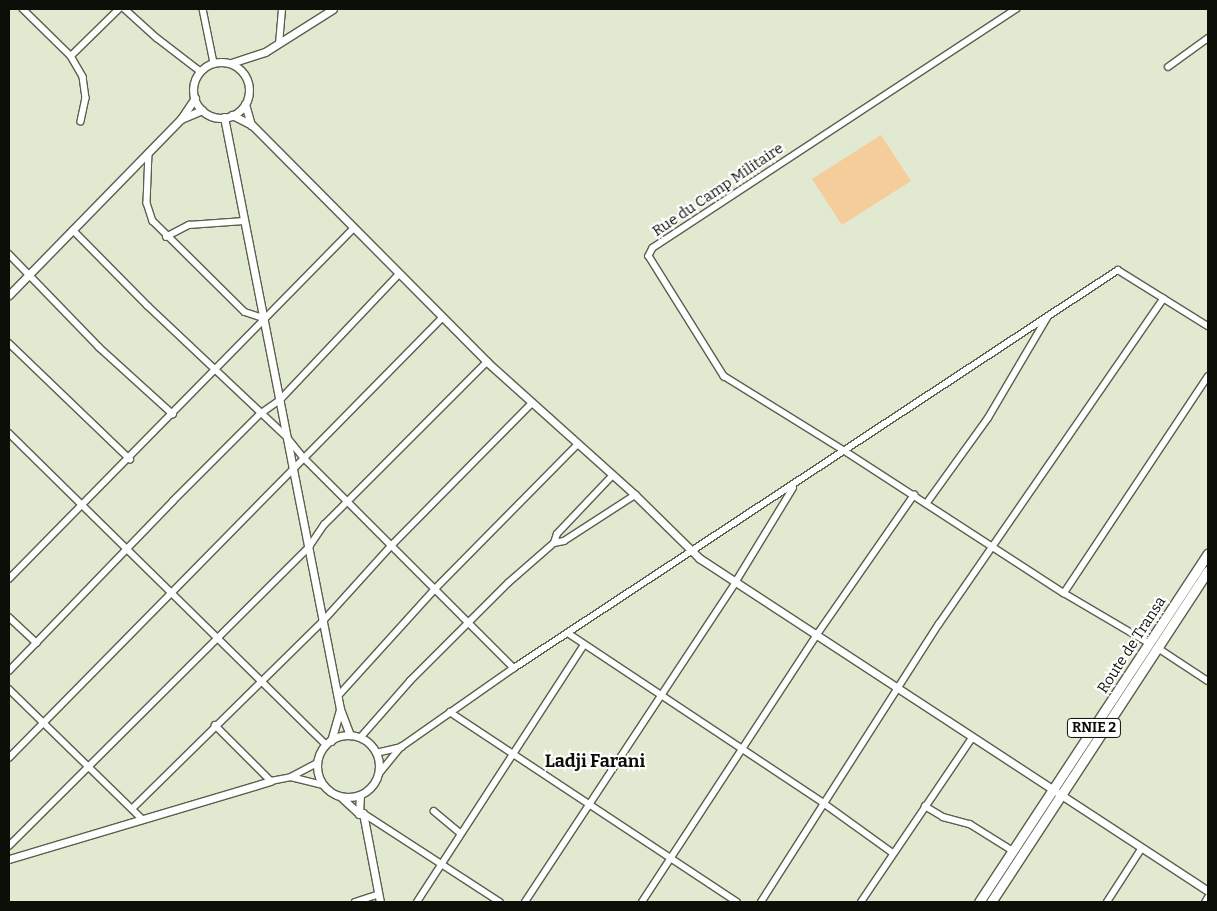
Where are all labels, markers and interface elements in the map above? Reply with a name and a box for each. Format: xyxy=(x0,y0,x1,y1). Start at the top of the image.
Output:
street label: Rue du Camp Militaire xyxy=(649,139,787,241)
street label: Route de Transa xyxy=(1094,593,1170,697)
road number: RNIE 2 xyxy=(1066,716,1122,740)
district label: Ladji Farani xyxy=(545,750,645,772)

